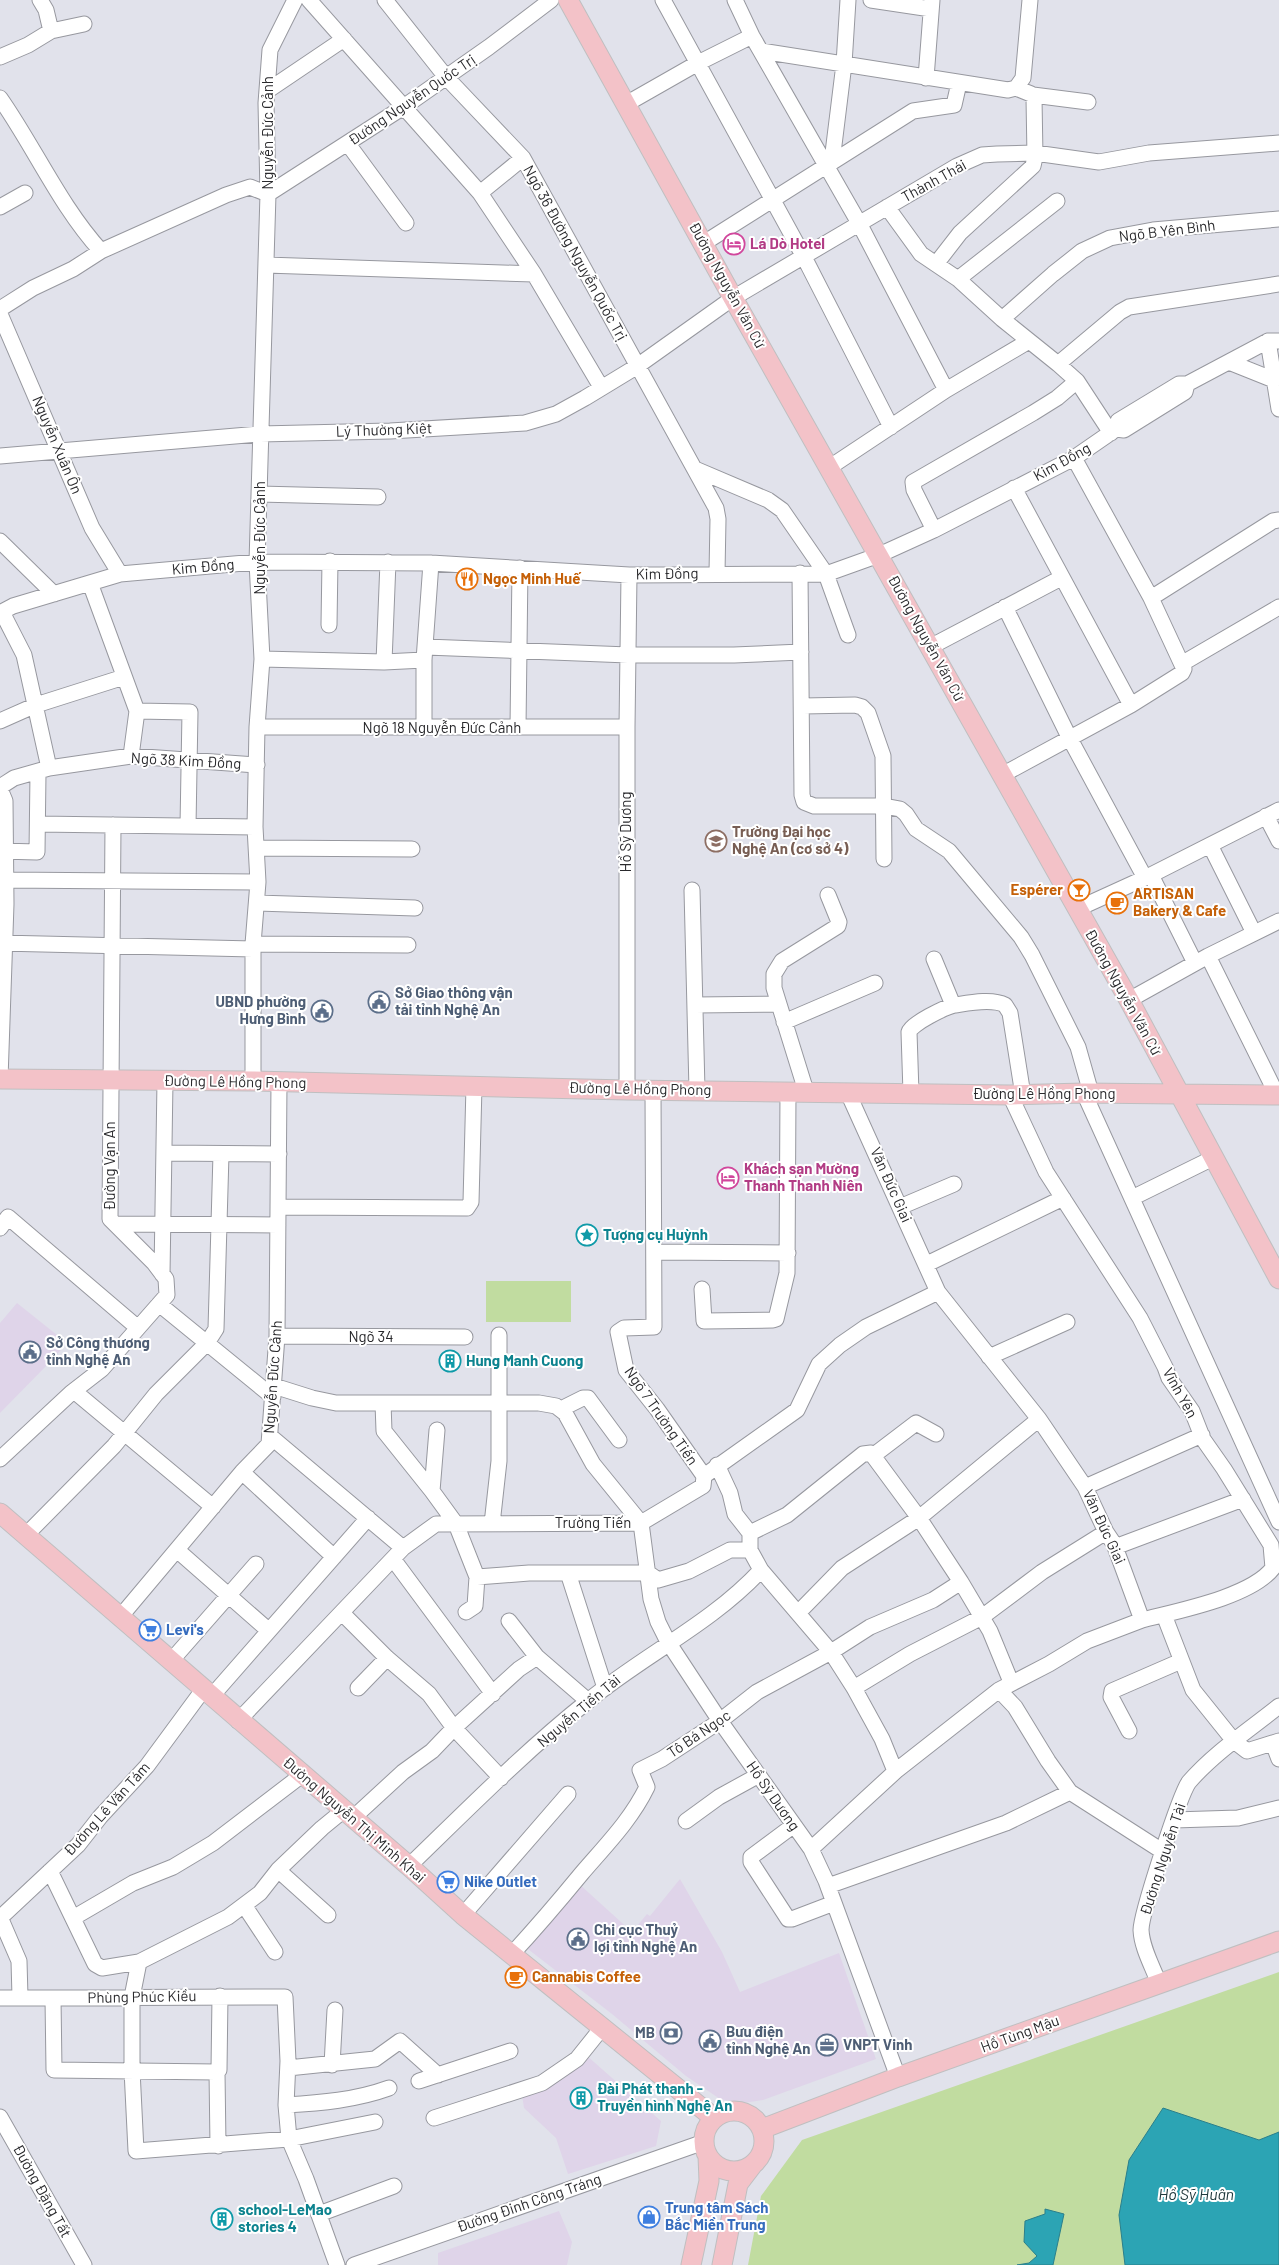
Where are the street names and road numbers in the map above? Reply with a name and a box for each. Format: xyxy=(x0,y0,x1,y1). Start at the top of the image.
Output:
street label: Đường Nguyễn Quốc Trị xyxy=(344,50,479,149)
street label: Nguyễn Đức Cảnh xyxy=(258,76,276,190)
street label: Thành Thái xyxy=(898,155,969,205)
street label: Ngõ 36 Đường Nguyễn Quốc Trị xyxy=(520,162,632,343)
street label: Ngõ B Yên Bình xyxy=(1118,215,1216,245)
street label: Đường Nguyễn Văn Cừ xyxy=(686,218,770,351)
street label: Nguyễn Xuân Ôn xyxy=(29,393,87,496)
street label: Lý Thường Kiệt xyxy=(335,418,432,440)
street label: Kim Đồng xyxy=(1030,438,1093,484)
street label: Nguyễn Đức Cảnh xyxy=(250,481,268,595)
street label: Kim Đồng xyxy=(171,554,235,578)
street label: Kim Đồng xyxy=(635,563,699,583)
street label: Đường Nguyễn Văn Cừ xyxy=(885,571,969,704)
street label: Ngõ 18 Nguyễn Đức Cảnh xyxy=(363,718,521,736)
street label: Ngõ 38 Kim Đồng xyxy=(130,748,242,772)
street label: Hồ Sỹ Dương xyxy=(616,792,634,872)
street label: Đường Nguyễn Văn Cừ xyxy=(1082,925,1166,1058)
street label: Đường Lê Hồng Phong xyxy=(163,1071,307,1091)
street label: Đường Lê Hồng Phong xyxy=(568,1078,712,1098)
street label: Đường Lê Hồng Phong xyxy=(973,1084,1115,1102)
street label: Đường Vạn An xyxy=(100,1121,118,1211)
street label: Văn Đức Giai xyxy=(867,1144,916,1225)
street label: Nguyễn Đức Cảnh xyxy=(259,1320,285,1434)
street label: Ngõ 34 xyxy=(348,1327,394,1345)
street label: Ngõ 7 Trường Tiến xyxy=(621,1363,702,1468)
street label: Vĩnh Yên xyxy=(1160,1364,1202,1421)
street label: Văn Đức Giai xyxy=(1080,1486,1130,1567)
street label: Trường Tiến xyxy=(555,1513,631,1531)
street label: Nguyễn Tiến Tài xyxy=(533,1670,624,1750)
street label: Tô Bá Ngọc xyxy=(663,1705,734,1761)
street label: Đường Nguyễn Thị Minh Khai xyxy=(280,1752,430,1886)
street label: Hồ Sỹ Dương xyxy=(743,1757,804,1834)
street label: Đường Lê Văn Tám xyxy=(59,1758,153,1859)
street label: Đường Nguyễn Tài xyxy=(1135,1800,1189,1917)
street label: Phùng Phúc Kiều xyxy=(87,1986,197,2006)
street label: Hồ Tùng Mậu xyxy=(978,2011,1061,2056)
street label: Đường Đặng Tất xyxy=(10,2141,76,2240)
street label: Đường Đinh Công Tráng xyxy=(454,2169,603,2235)

